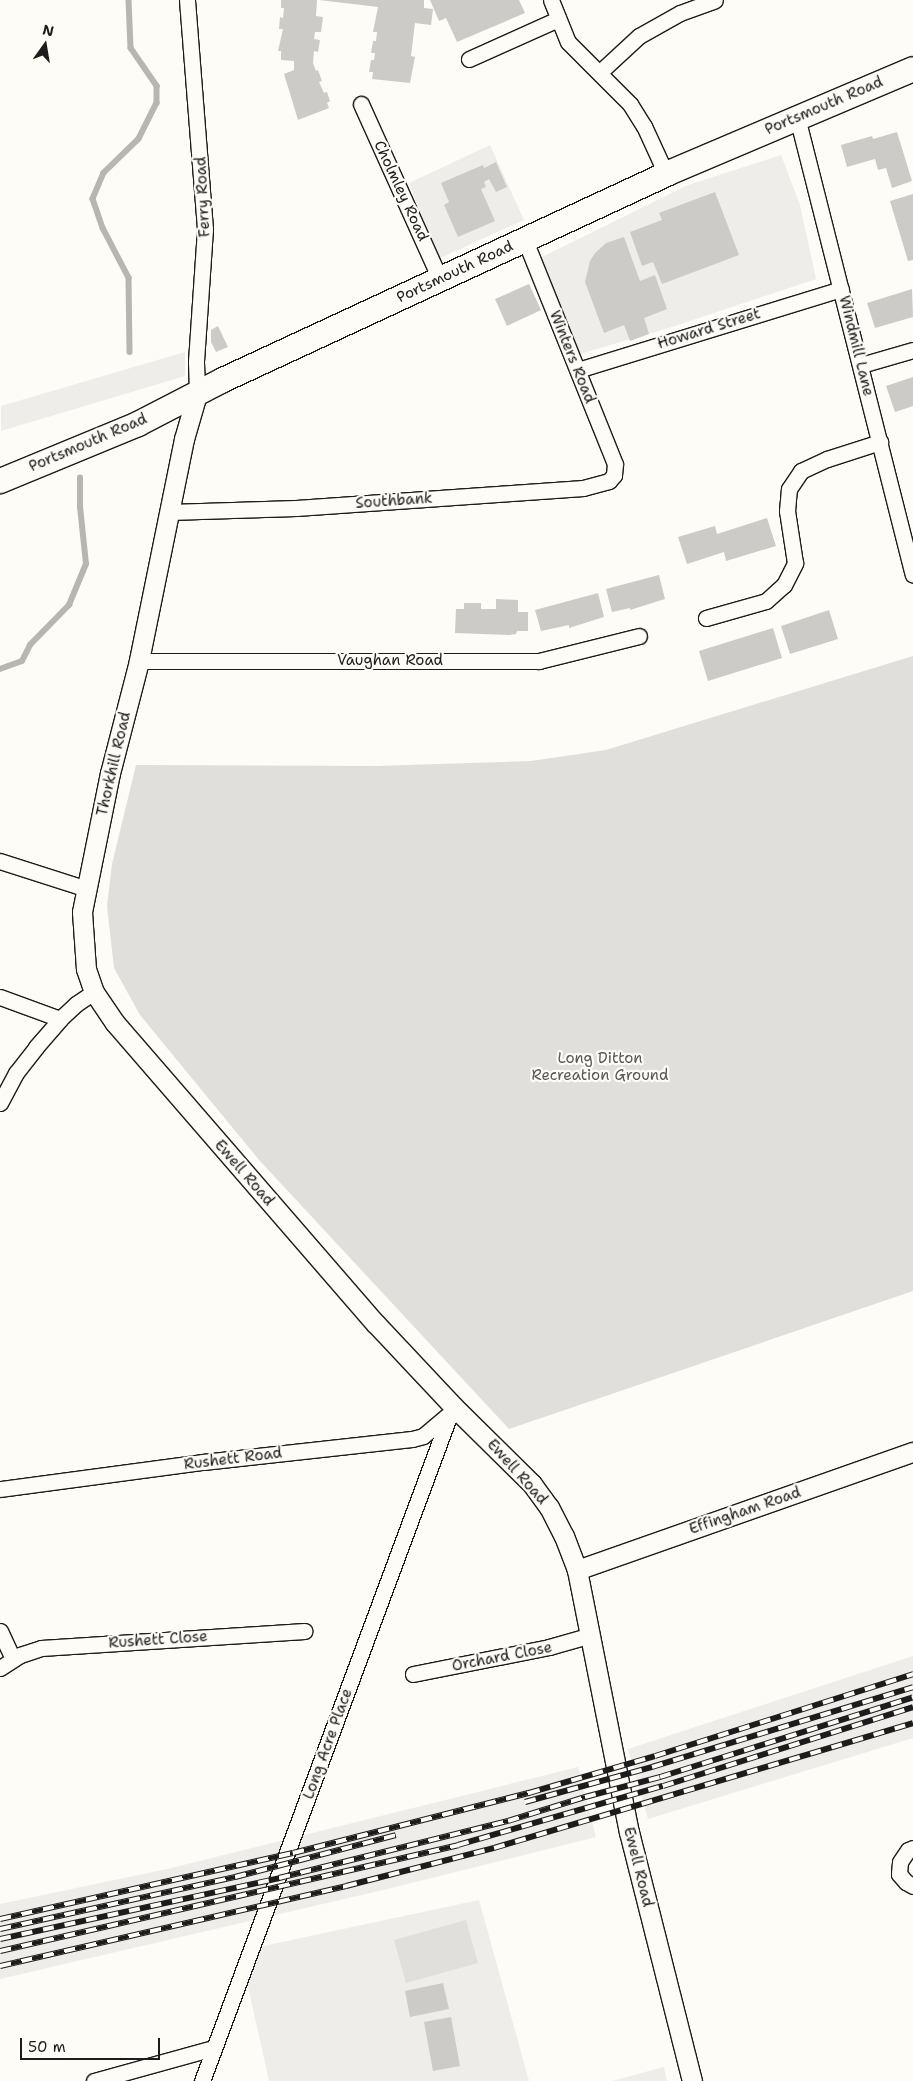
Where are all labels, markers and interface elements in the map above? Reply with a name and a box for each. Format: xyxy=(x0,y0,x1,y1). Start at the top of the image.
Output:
north arrow xyxy=(20,20,70,70)
text: N xyxy=(41,20,56,40)
street label: Portsmouth Road xyxy=(762,73,886,139)
street label: Cholmley Road xyxy=(370,138,432,244)
street label: Ferry Road xyxy=(192,156,214,238)
street label: Portsmouth Road xyxy=(394,237,516,307)
street label: Windmill Lane xyxy=(835,294,877,398)
street label: Howard Street xyxy=(655,305,763,353)
street label: Winters Road xyxy=(545,308,599,406)
street label: Portsmouth Road xyxy=(26,410,150,476)
street label: Southbank xyxy=(355,489,433,513)
street label: Vaughan Road xyxy=(337,652,443,670)
street label: Thorkhill Road xyxy=(93,710,135,818)
park label: Long Ditton Recreation Ground xyxy=(532,1049,668,1084)
street label: Ewell Road xyxy=(210,1136,278,1210)
street label: Ewell Road xyxy=(483,1436,551,1508)
street label: Rushett Road xyxy=(183,1444,283,1474)
street label: Effingham Road xyxy=(687,1483,803,1539)
street label: Rushett Close xyxy=(108,1628,208,1652)
street label: Orchard Close xyxy=(450,1638,554,1676)
street label: Long Acre Place xyxy=(300,1686,356,1802)
street label: Ewell Road xyxy=(619,1825,657,1909)
scale bar xyxy=(22,2028,162,2060)
text: 50 m xyxy=(28,2037,66,2057)

